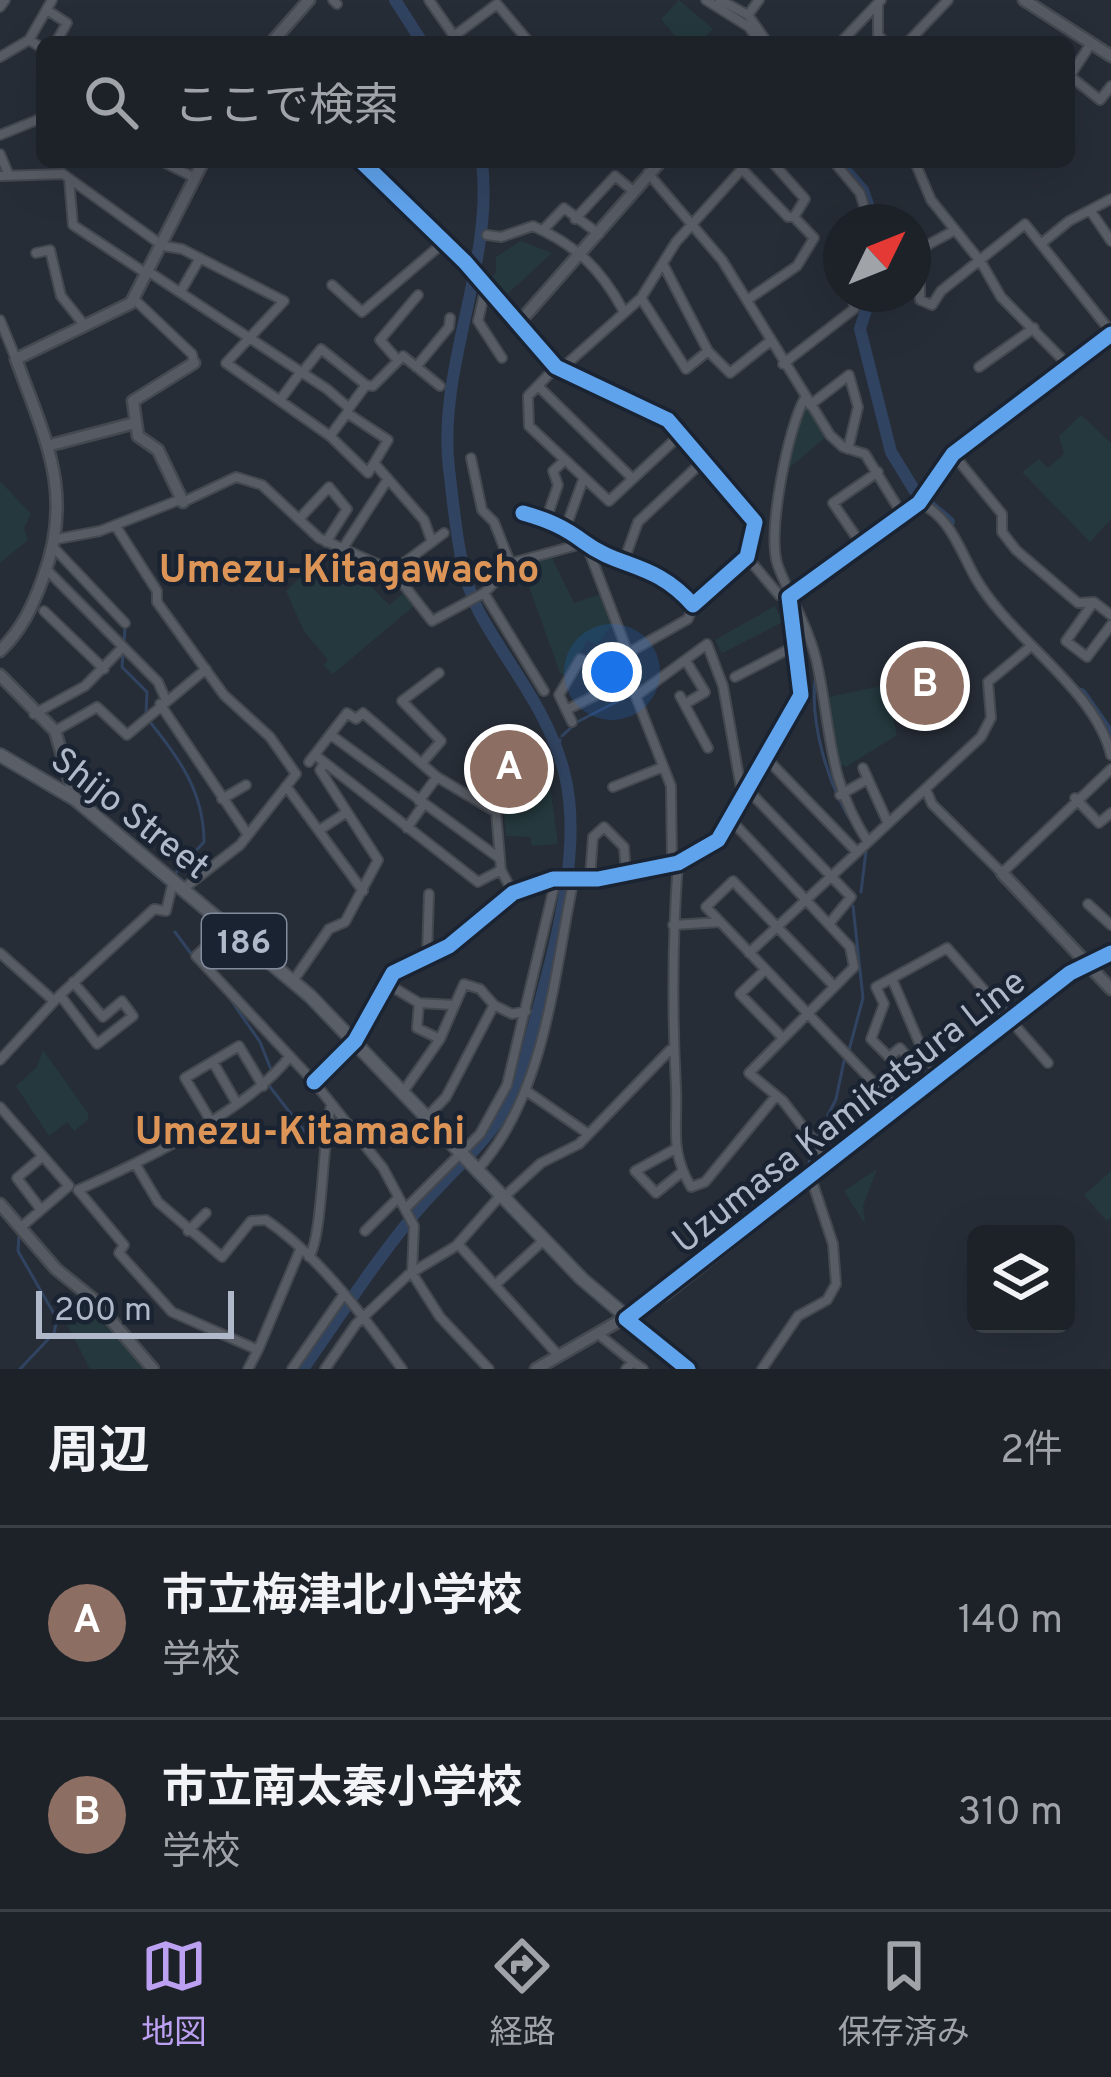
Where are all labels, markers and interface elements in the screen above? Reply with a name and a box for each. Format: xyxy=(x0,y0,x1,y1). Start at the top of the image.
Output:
search box xyxy=(36,36,1075,168)
icon: search xyxy=(78,69,144,135)
text: ここで検索 xyxy=(174,80,399,137)
north arrow xyxy=(823,204,931,312)
district label: Umezu-Kitagawacho xyxy=(159,548,539,597)
pin: B xyxy=(886,641,964,731)
your location xyxy=(582,642,642,702)
pin: A xyxy=(470,724,548,814)
street label: Shijo Street xyxy=(40,739,217,891)
road number: 186 xyxy=(202,914,286,968)
street label: Uzumasa Kamikatsura Line xyxy=(664,961,1037,1266)
district label: Umezu-Kitamachi xyxy=(135,1110,465,1159)
map controls xyxy=(967,1225,1075,1333)
button: layers xyxy=(967,1225,1075,1333)
scale bar xyxy=(36,1285,234,1338)
text: 200 m xyxy=(54,1291,152,1333)
text: 周辺 xyxy=(48,1422,150,1487)
text: 2件 xyxy=(1000,1428,1063,1477)
text: 市立梅津北小学校 xyxy=(162,1570,522,1627)
text: A xyxy=(73,1598,101,1647)
text: 140 m xyxy=(958,1598,1063,1647)
text: 学校 xyxy=(162,1638,240,1687)
text: 市立南太秦小学校 xyxy=(162,1762,522,1819)
text: B xyxy=(74,1790,100,1839)
text: 310 m xyxy=(958,1790,1063,1839)
text: 学校 xyxy=(162,1830,240,1879)
tab: 地図 xyxy=(141,1933,207,2056)
tab: 経路 xyxy=(489,1933,555,2056)
tab: 保存済み xyxy=(838,1933,970,2056)

